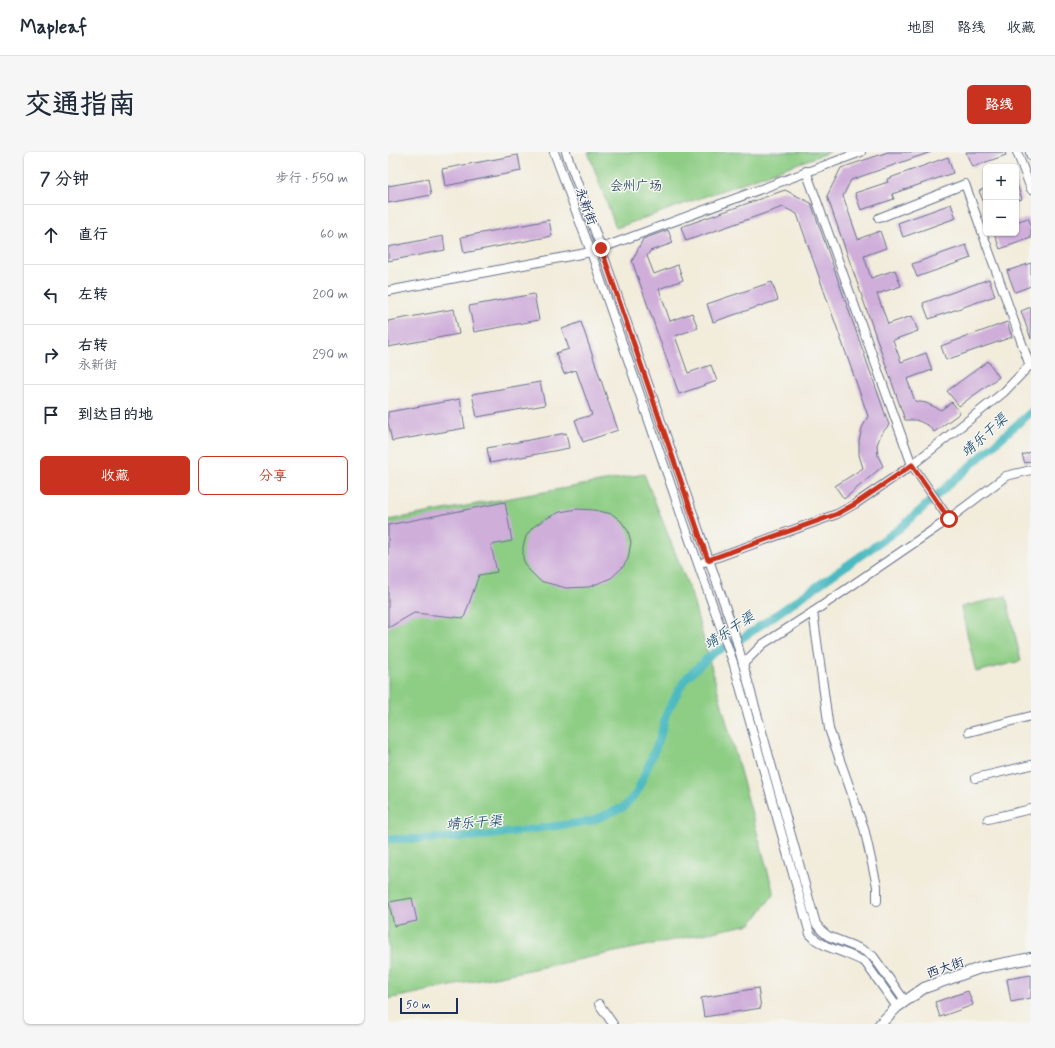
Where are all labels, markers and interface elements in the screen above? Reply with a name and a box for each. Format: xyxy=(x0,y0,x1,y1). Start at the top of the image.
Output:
text: Mapleaf xyxy=(20,15,87,40)
text: 地图 xyxy=(907,19,935,37)
text: 路线 xyxy=(957,19,985,37)
text: 收藏 xyxy=(1007,19,1035,37)
button: 路线 xyxy=(967,85,1031,124)
text: 交通指南 xyxy=(24,87,136,124)
map controls xyxy=(983,164,1019,236)
button: + xyxy=(983,164,1019,200)
text: 7 分钟 xyxy=(40,168,89,190)
text: 步行 · 550 m xyxy=(276,170,348,187)
park label: 会州广场 xyxy=(610,178,662,195)
street label: 永新街 xyxy=(571,185,600,228)
button: − xyxy=(983,200,1019,236)
icon: ahead xyxy=(40,224,62,246)
text: 直行 xyxy=(78,225,108,245)
text: 60 m xyxy=(320,226,348,243)
route end xyxy=(592,239,610,257)
icon: left xyxy=(40,284,62,306)
text: 左转 xyxy=(78,285,108,305)
text: 200 m xyxy=(313,286,348,303)
text: 右转 xyxy=(78,336,108,356)
icon: right xyxy=(40,344,62,366)
text: 290 m xyxy=(312,346,348,363)
text: 永新街 xyxy=(78,357,117,374)
icon: arrive xyxy=(40,404,62,426)
text: 到达目的地 xyxy=(78,405,153,425)
water label: 靖乐干渠 xyxy=(958,410,1012,461)
button: 收藏 xyxy=(40,456,190,495)
button: 分享 xyxy=(198,456,348,495)
route start xyxy=(940,510,958,528)
water label: 靖乐干渠 xyxy=(701,607,759,654)
water label: 靖乐干渠 xyxy=(446,812,504,834)
street label: 西大街 xyxy=(924,954,967,983)
scale bar xyxy=(400,996,458,1015)
text: 50 m xyxy=(406,998,431,1012)

